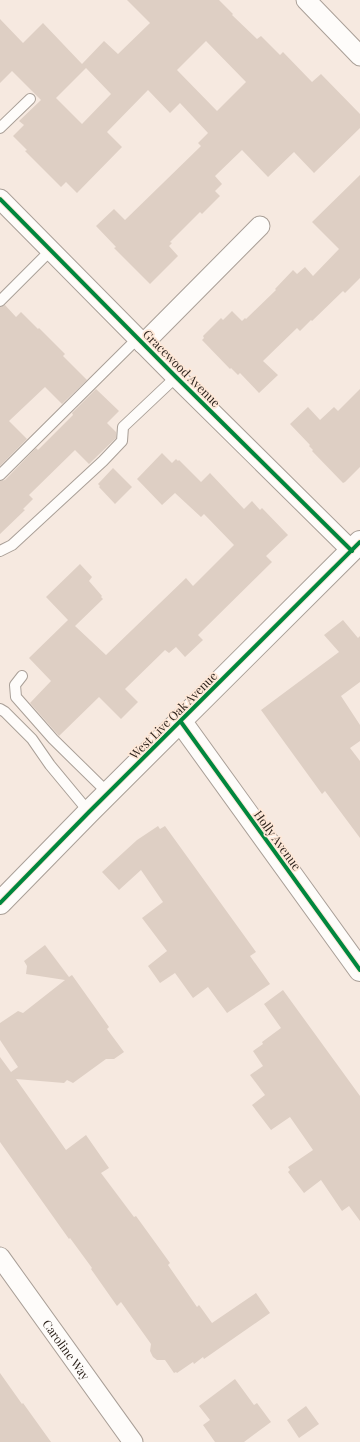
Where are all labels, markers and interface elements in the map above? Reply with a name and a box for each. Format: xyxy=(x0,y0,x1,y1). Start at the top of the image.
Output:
street label: Gracewood Avenue xyxy=(140,326,224,410)
street label: West Live Oak Avenue xyxy=(125,668,220,763)
street label: Holly Avenue xyxy=(251,807,305,873)
street label: Caroline Way xyxy=(39,1316,94,1383)

